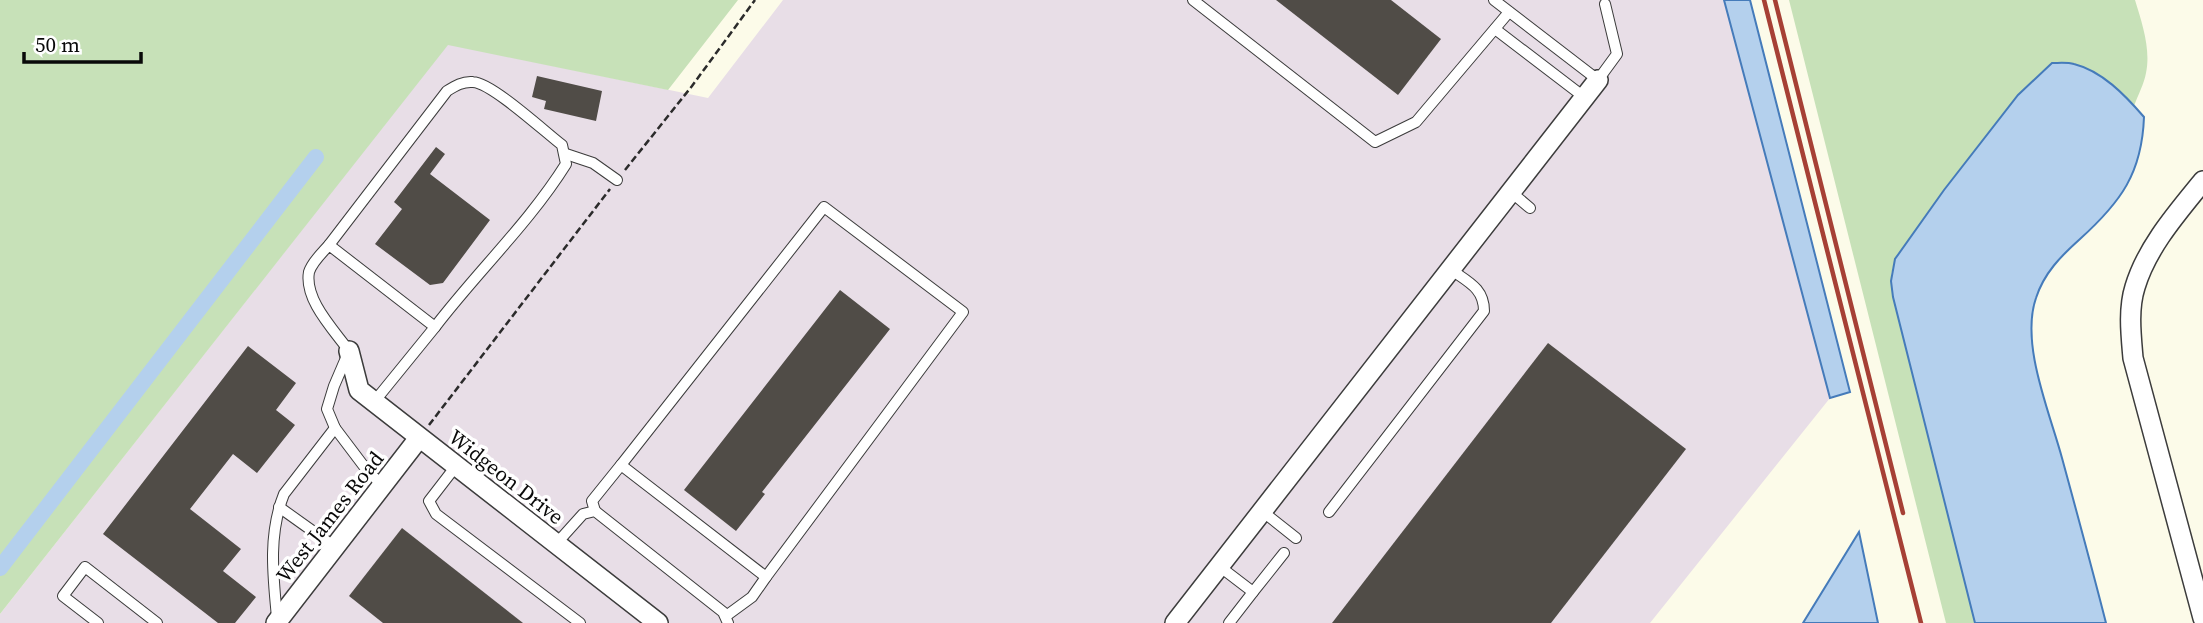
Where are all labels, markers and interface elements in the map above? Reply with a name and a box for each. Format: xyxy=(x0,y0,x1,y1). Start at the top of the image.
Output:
scale bar xyxy=(24,21,142,65)
text: 50 m xyxy=(35,30,80,59)
street label: Widgeon Drive xyxy=(443,422,570,531)
street label: West James Road xyxy=(269,445,390,588)

